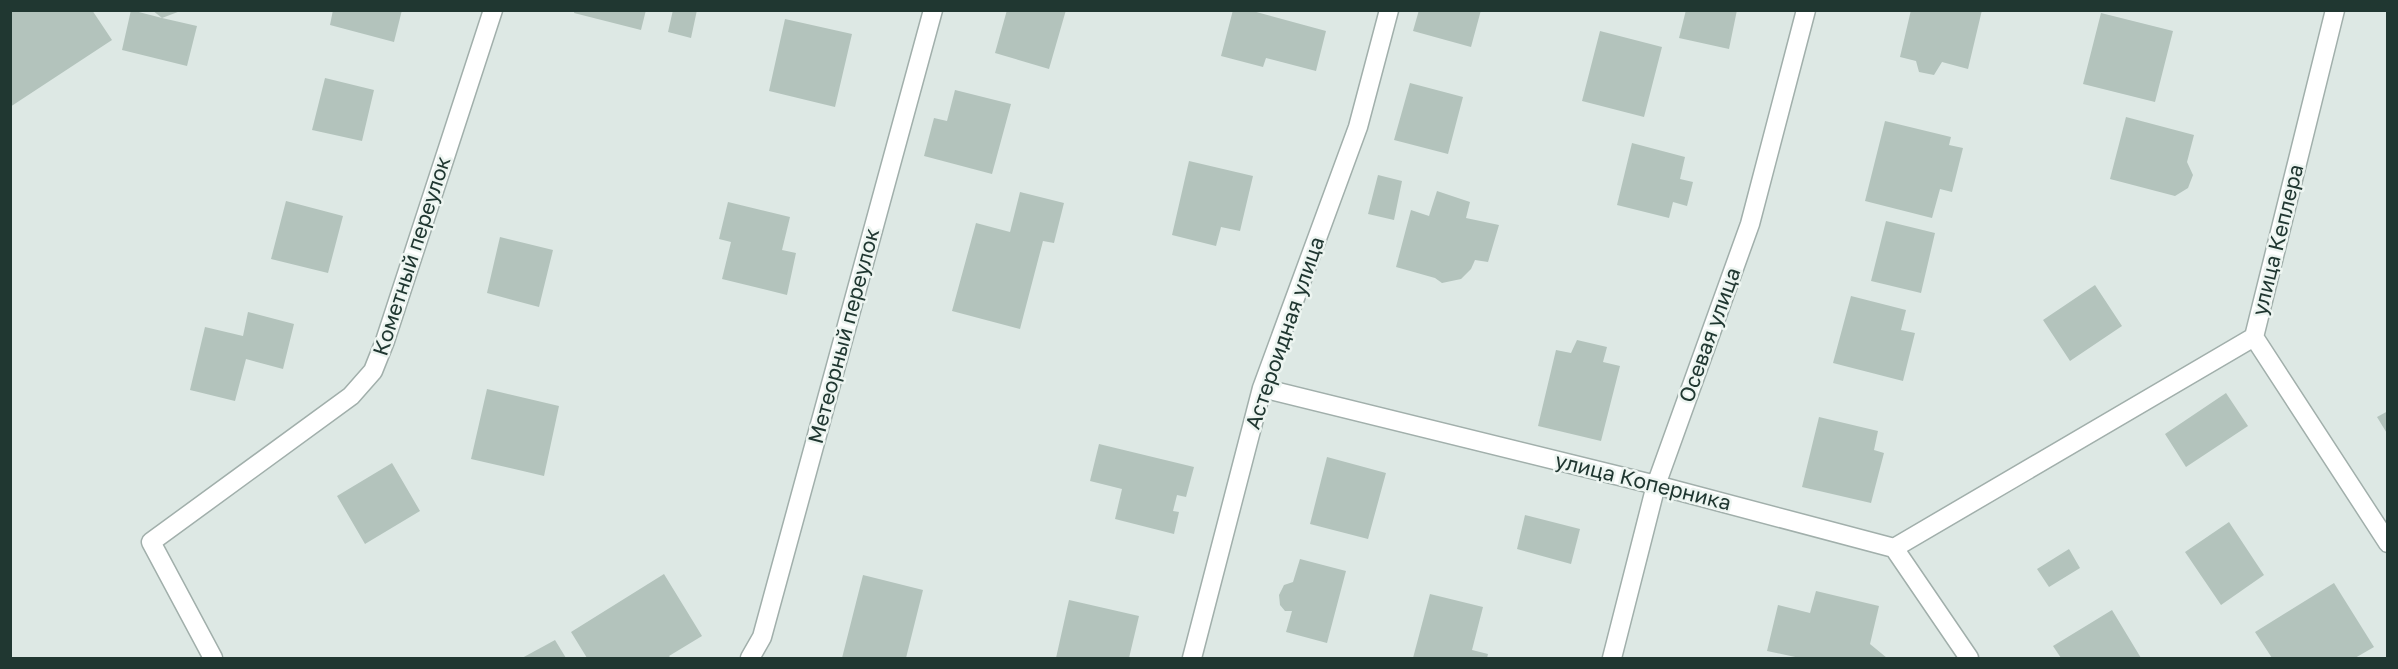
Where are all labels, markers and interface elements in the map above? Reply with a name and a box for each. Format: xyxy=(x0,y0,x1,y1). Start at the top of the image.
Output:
street label: Кометный переулок xyxy=(367,153,456,359)
street label: улица Кеплера xyxy=(2246,161,2308,318)
street label: Метеорный переулок xyxy=(802,225,884,446)
street label: Астероидная улица xyxy=(1239,233,1329,432)
street label: Осевая улица xyxy=(1673,264,1746,406)
street label: улица Коперника xyxy=(1552,447,1734,516)

